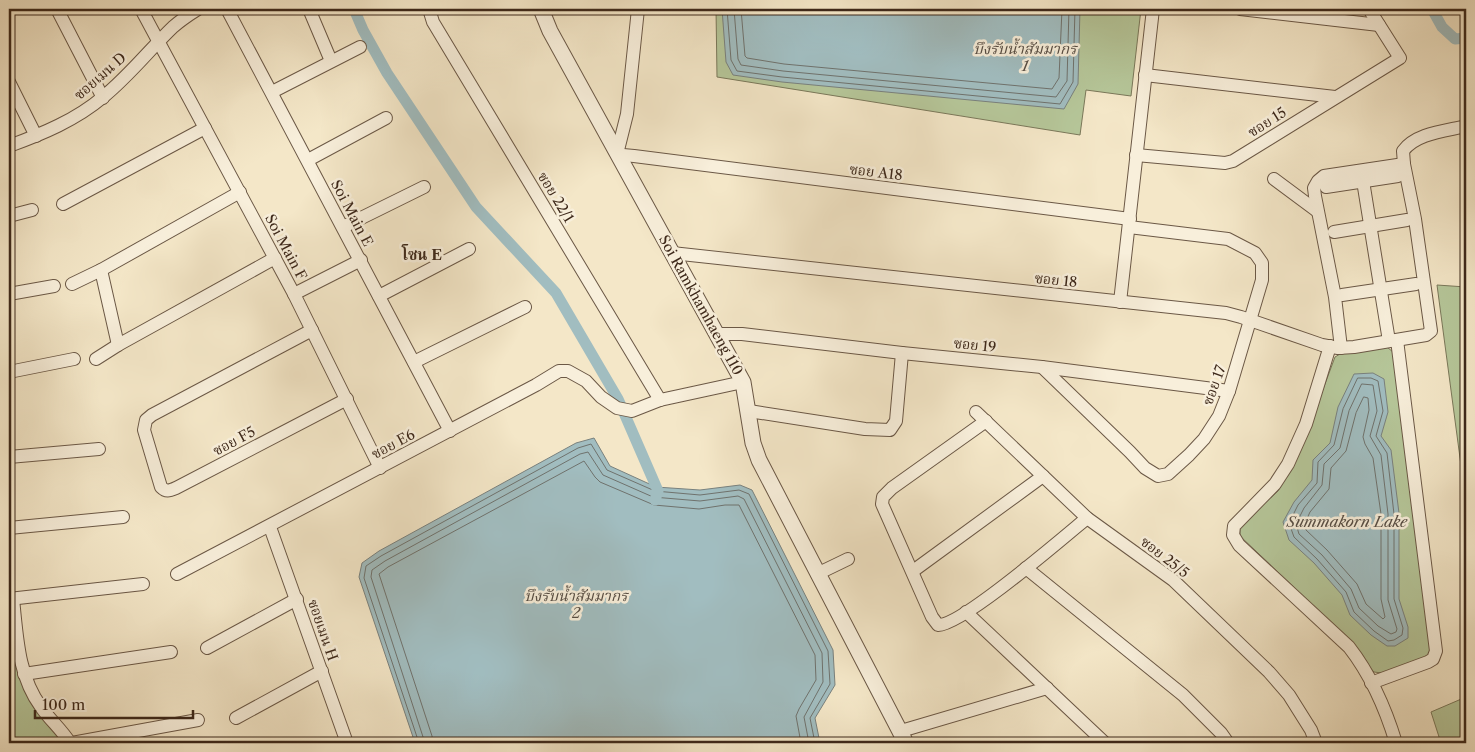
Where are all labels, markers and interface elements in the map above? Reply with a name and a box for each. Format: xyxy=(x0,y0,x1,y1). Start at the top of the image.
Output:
water label: บึงรับน้ำสัมมากร 1 xyxy=(973,38,1078,75)
street label: ซอยเมน D xyxy=(70,48,130,104)
street label: ซอย 15 xyxy=(1244,103,1290,141)
street label: ซอย A18 xyxy=(848,160,904,184)
street label: ซอย 22/1 xyxy=(534,168,578,226)
street label: Soi Main E xyxy=(327,177,377,249)
street label: Soi Main F xyxy=(261,211,311,283)
street label: Soi Ramkhamhaeng 110 xyxy=(655,232,747,378)
district label: โซน E xyxy=(401,244,442,264)
street label: ซอย 18 xyxy=(1034,269,1078,291)
street label: ซอย 19 xyxy=(953,334,997,356)
street label: ซอย 17 xyxy=(1198,362,1230,408)
street label: ซอย F5 xyxy=(210,422,258,460)
street label: ซอย E6 xyxy=(368,425,418,463)
water label: Summakorn Lake xyxy=(1286,512,1408,531)
street label: ซอย 25/5 xyxy=(1137,532,1193,582)
water label: บึงรับน้ำสัมมากร 2 xyxy=(524,585,629,622)
street label: ซอยเมน H xyxy=(304,597,342,663)
scale bar xyxy=(35,687,192,719)
text: 100 m xyxy=(42,695,85,714)

